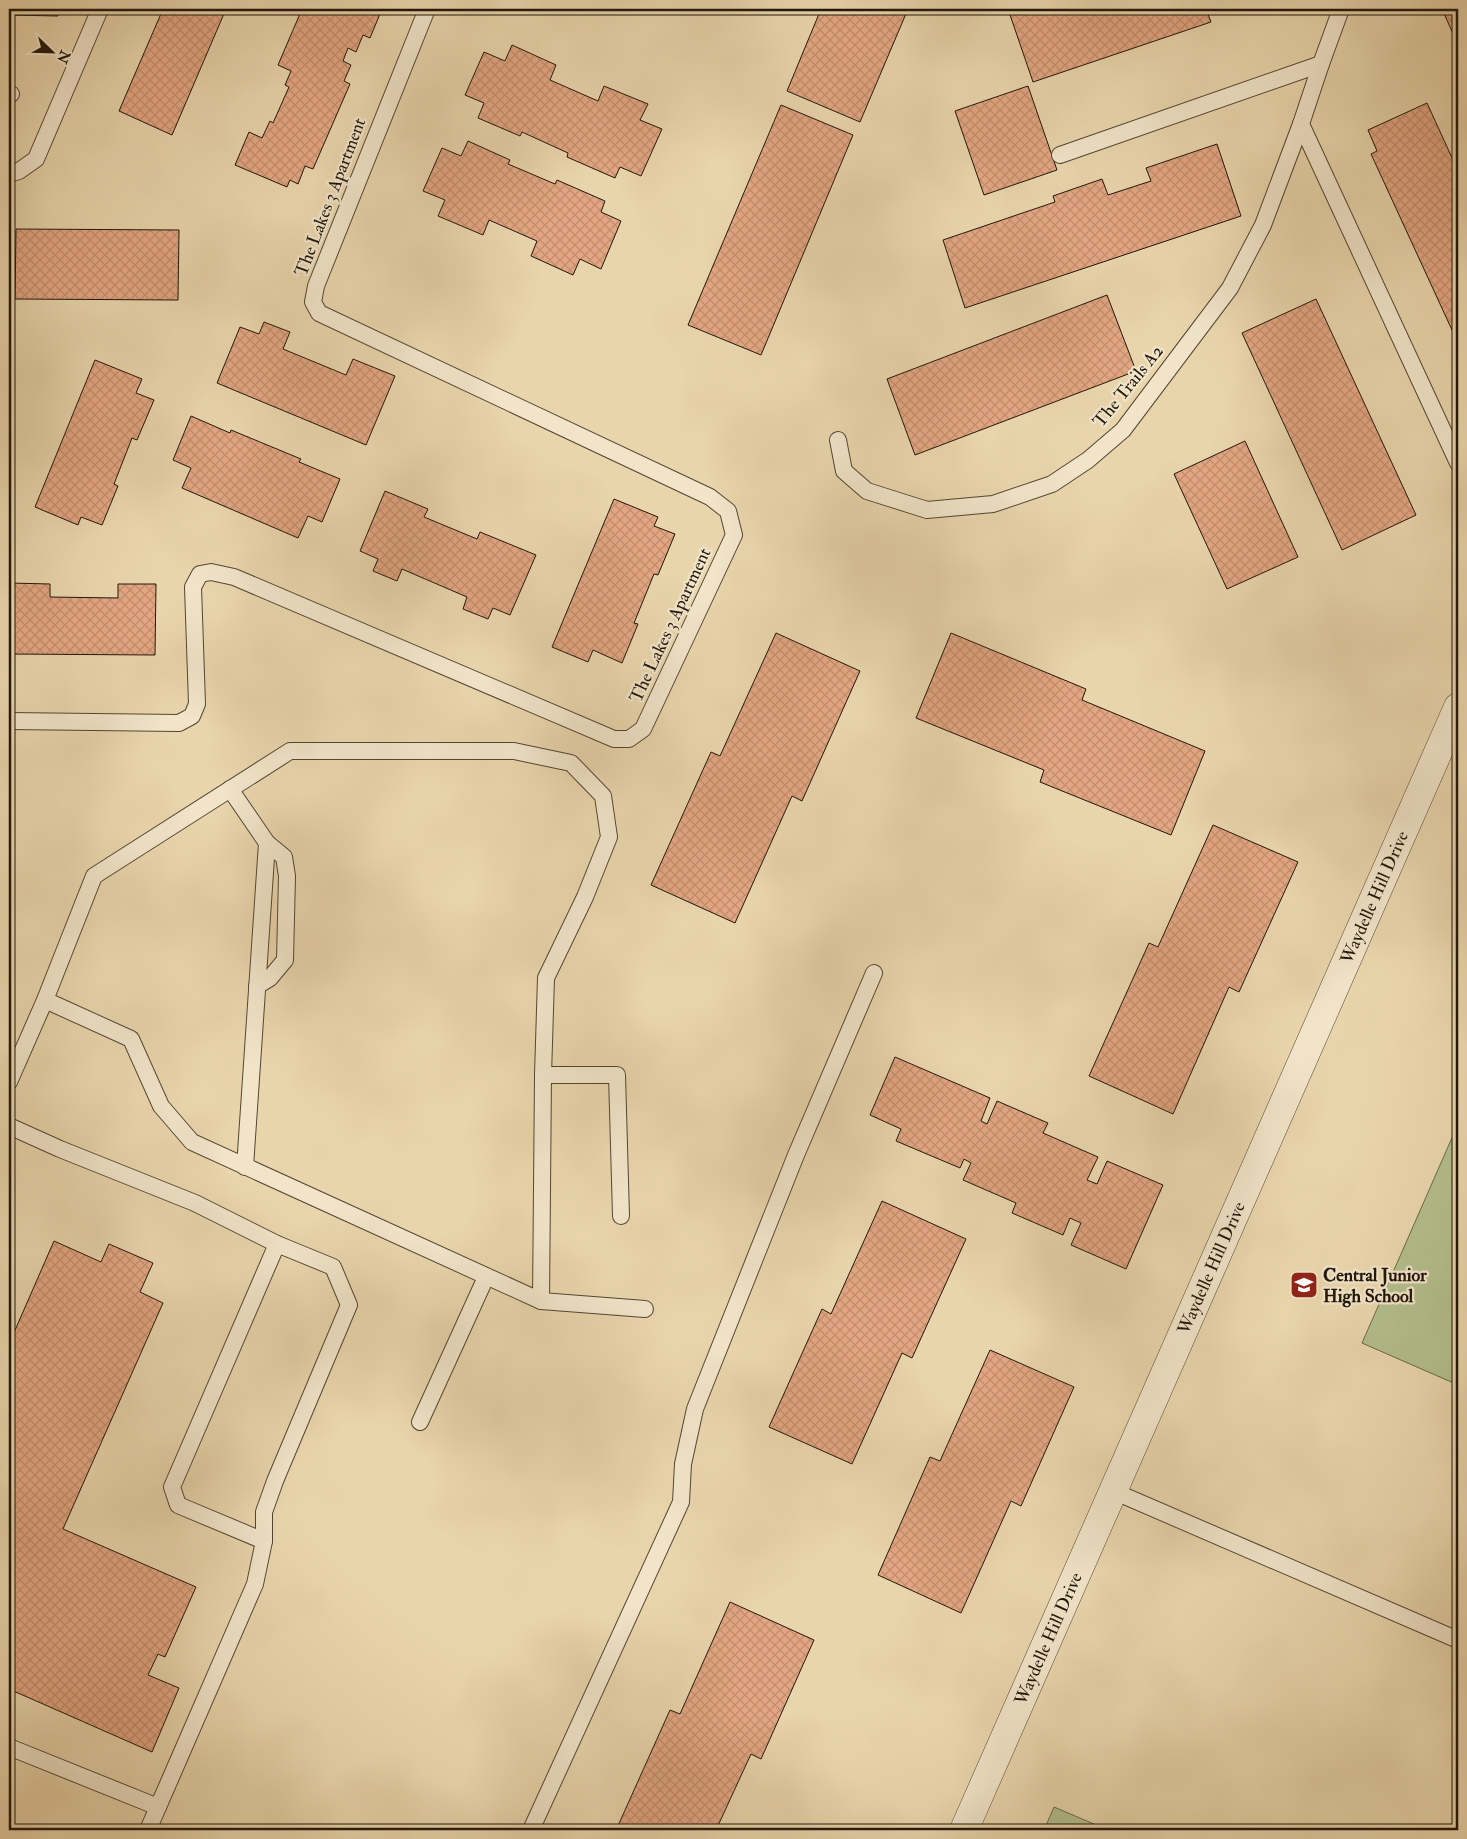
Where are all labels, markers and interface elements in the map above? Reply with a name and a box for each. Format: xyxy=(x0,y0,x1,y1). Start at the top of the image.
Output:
north arrow xyxy=(28,28,78,78)
text: N xyxy=(53,47,74,66)
street label: The Lakes 3 Apartment xyxy=(290,114,371,280)
street label: The Trails A2 xyxy=(1088,340,1169,432)
street label: The Lakes 3 Apartment xyxy=(625,544,716,706)
street label: Waydelle Hill Drive xyxy=(1335,827,1414,968)
street label: Waydelle Hill Drive xyxy=(1172,1198,1251,1339)
place label: Central Junior High School xyxy=(1323,1264,1427,1308)
school or university icon: Central Junior High School xyxy=(1289,1270,1319,1300)
street label: Waydelle Hill Drive xyxy=(1009,1569,1088,1710)

